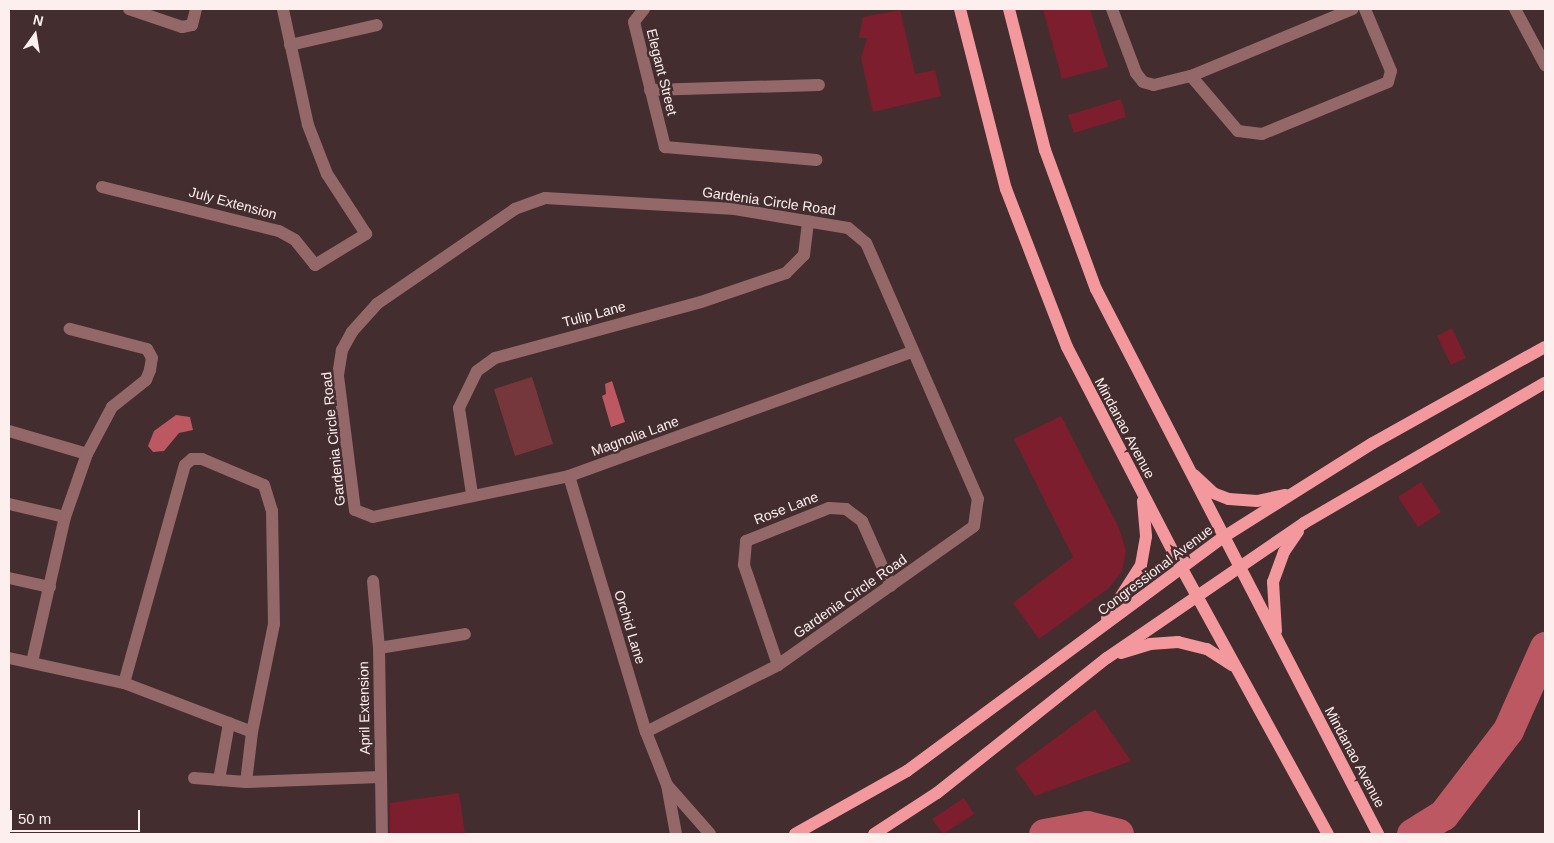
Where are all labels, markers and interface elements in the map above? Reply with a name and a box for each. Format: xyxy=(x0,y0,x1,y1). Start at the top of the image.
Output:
north arrow xyxy=(10,10,60,60)
text: N xyxy=(32,11,45,29)
street label: Elegant Street xyxy=(643,27,681,117)
street label: July Extension xyxy=(187,183,279,223)
street label: Gardenia Circle Road xyxy=(701,183,837,219)
street label: Tulip Lane xyxy=(561,297,627,331)
street label: Gardenia Circle Road xyxy=(318,371,348,507)
street label: Mindanao Avenue xyxy=(1091,374,1159,482)
street label: Magnolia Lane xyxy=(589,412,681,460)
street label: Rose Lane xyxy=(751,488,821,528)
street label: Congressional Avenue xyxy=(1094,521,1216,619)
street label: Gardenia Circle Road xyxy=(790,551,910,641)
street label: Orchid Lane xyxy=(611,588,649,666)
street label: April Extension xyxy=(355,661,373,755)
street label: Mindanao Avenue xyxy=(1321,703,1389,811)
scale bar xyxy=(12,800,142,832)
text: 50 m xyxy=(18,810,51,827)

